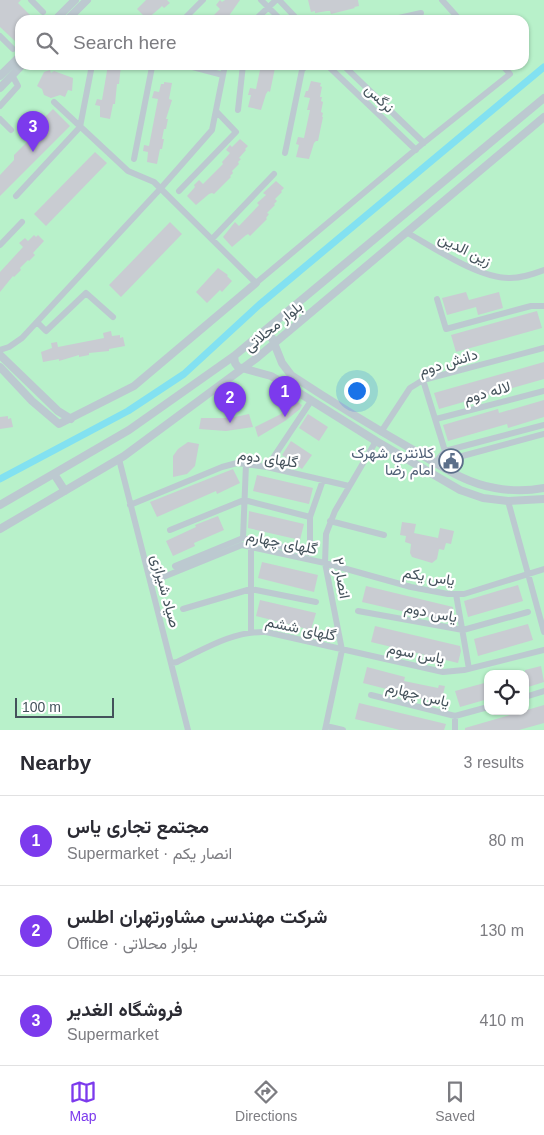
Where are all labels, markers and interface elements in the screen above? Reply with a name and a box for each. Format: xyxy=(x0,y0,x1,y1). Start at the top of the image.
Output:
search box xyxy=(15,15,529,70)
icon: search xyxy=(33,29,61,57)
text: Search here xyxy=(73,32,177,53)
street label: نرگس xyxy=(361,80,398,117)
pin: 3 xyxy=(17,111,49,152)
street label: زین الدین xyxy=(435,229,494,271)
street label: بلوار محلاتی xyxy=(240,297,307,356)
street label: دانش دوم xyxy=(417,345,480,381)
pin: 1 xyxy=(269,376,301,417)
your location xyxy=(344,378,370,404)
street label: لاله دوم xyxy=(462,378,513,408)
pin: 2 xyxy=(214,382,246,423)
place label: کلانتری شهرک امام رضا xyxy=(351,444,434,480)
street label: گلهای دوم xyxy=(237,445,299,473)
public building icon: کلانتری شهرک امام رضا xyxy=(438,448,464,474)
street label: گلهای چهارم xyxy=(245,527,319,559)
street label: صیاد شیرازی xyxy=(146,553,184,630)
street label: انصار ۲ xyxy=(329,556,354,600)
street label: یاس یکم xyxy=(402,564,456,590)
street label: یاس دوم xyxy=(403,599,459,627)
street label: گلهای ششم xyxy=(264,612,338,646)
street label: یاس سوم xyxy=(386,639,446,669)
map controls xyxy=(484,670,529,715)
button: locate xyxy=(484,670,529,715)
street label: یاس چهارم xyxy=(384,678,452,712)
scale bar xyxy=(15,695,114,718)
text: 100 m xyxy=(22,699,61,715)
text: Nearby xyxy=(20,751,91,774)
text: 3 results xyxy=(464,754,524,771)
text: مجتمع تجاری یاس xyxy=(67,816,209,837)
text: 1 xyxy=(32,832,40,849)
text: 80 m xyxy=(488,832,524,849)
text: Supermarket · انصار یکم xyxy=(67,845,232,862)
text: شرکت مهندسی مشاورتهران اطلس xyxy=(67,906,327,927)
text: 2 xyxy=(32,922,40,939)
text: 130 m xyxy=(480,922,524,939)
text: Office · بلوار محلاتی xyxy=(67,935,198,952)
text: فروشگاه الغدیر xyxy=(67,999,183,1020)
text: 3 xyxy=(32,1012,40,1029)
text: 410 m xyxy=(480,1012,524,1029)
text: Supermarket xyxy=(67,1026,159,1043)
tab: Map xyxy=(69,1078,97,1124)
tab: Directions xyxy=(235,1078,297,1124)
tab: Saved xyxy=(435,1078,475,1124)

